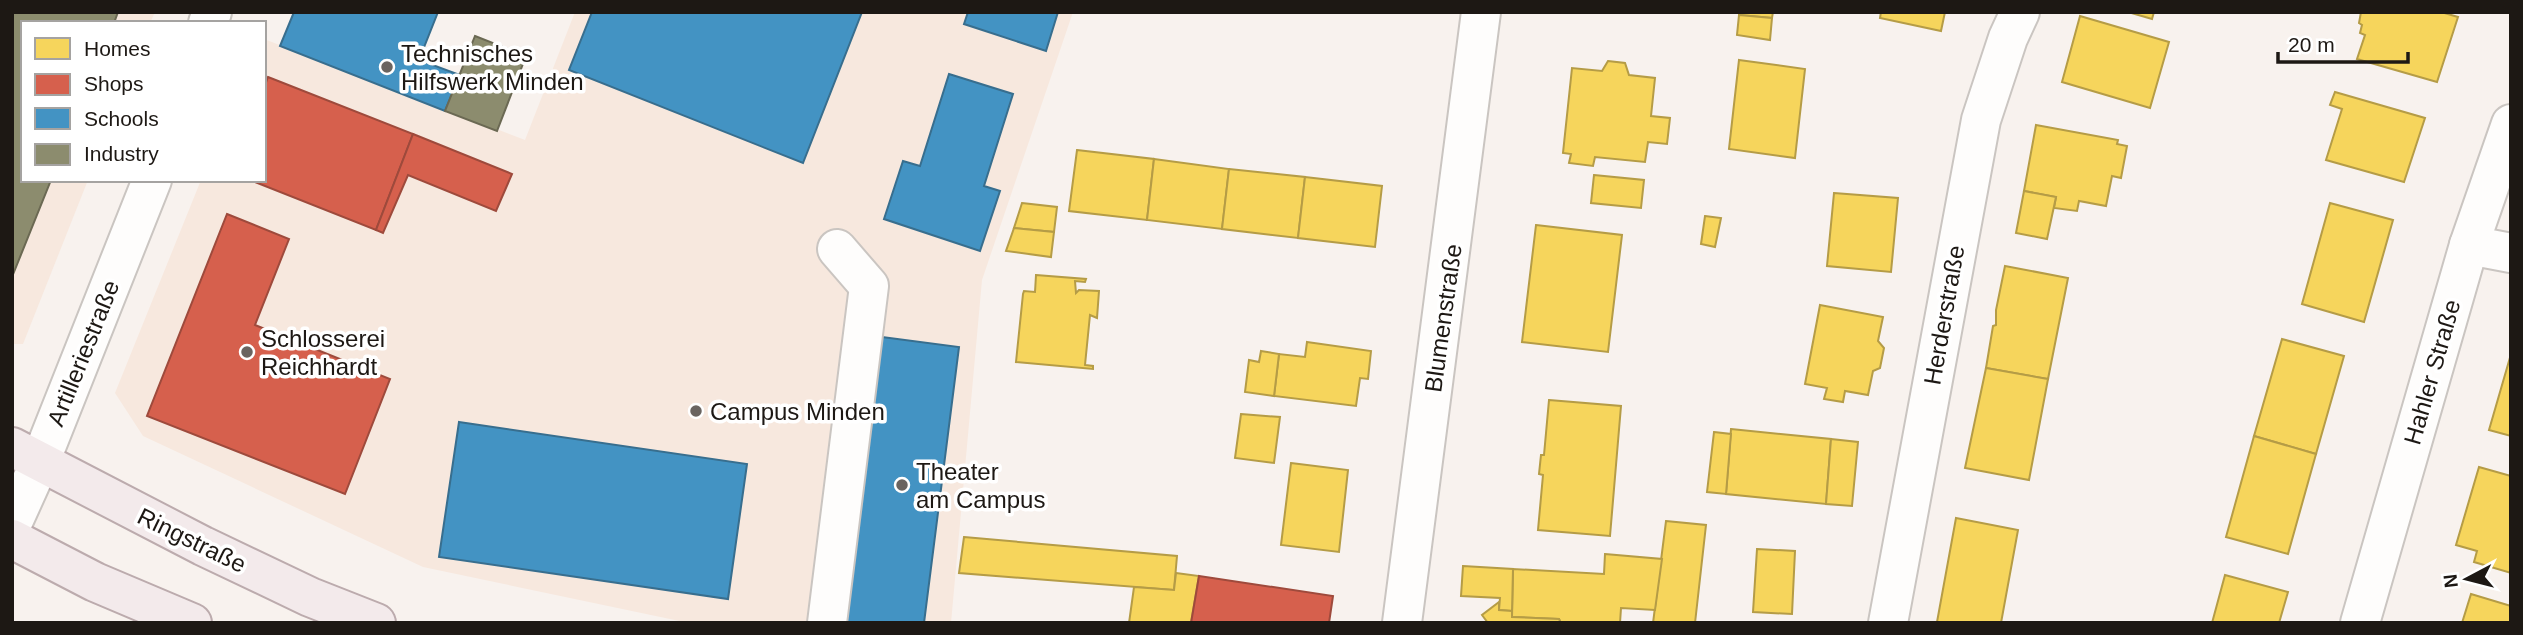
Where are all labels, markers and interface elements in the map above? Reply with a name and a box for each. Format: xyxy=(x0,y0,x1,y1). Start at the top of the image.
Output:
legend xyxy=(21,21,266,182)
scale bar xyxy=(2278,21,2408,65)
text: 20 m xyxy=(2288,33,2335,56)
text: Homes xyxy=(84,37,151,60)
place label: Technisches Hilfswerk Minden xyxy=(401,40,584,95)
marker: Technisches Hilfswerk Minden xyxy=(379,59,395,75)
text: Shops xyxy=(84,72,144,95)
text: Schools xyxy=(84,107,159,130)
text: Industry xyxy=(84,142,159,165)
street label: Blumenstraße xyxy=(1419,242,1467,394)
street label: Herderstraße xyxy=(1918,243,1970,387)
street label: Artilleriestraße xyxy=(42,276,124,430)
street label: Hahler Straße xyxy=(2398,296,2466,448)
place label: Schlosserei Reichhardt xyxy=(261,325,385,380)
marker: Schlosserei Reichhardt xyxy=(239,344,255,360)
place label: Campus Minden xyxy=(710,398,885,425)
marker: Campus Minden xyxy=(688,403,704,419)
place label: Theater am Campus xyxy=(916,458,1045,513)
marker: Theater am Campus xyxy=(894,477,910,493)
street label: Ringstraße xyxy=(133,502,251,578)
north arrow xyxy=(2432,544,2502,614)
text: N xyxy=(2439,573,2462,589)

